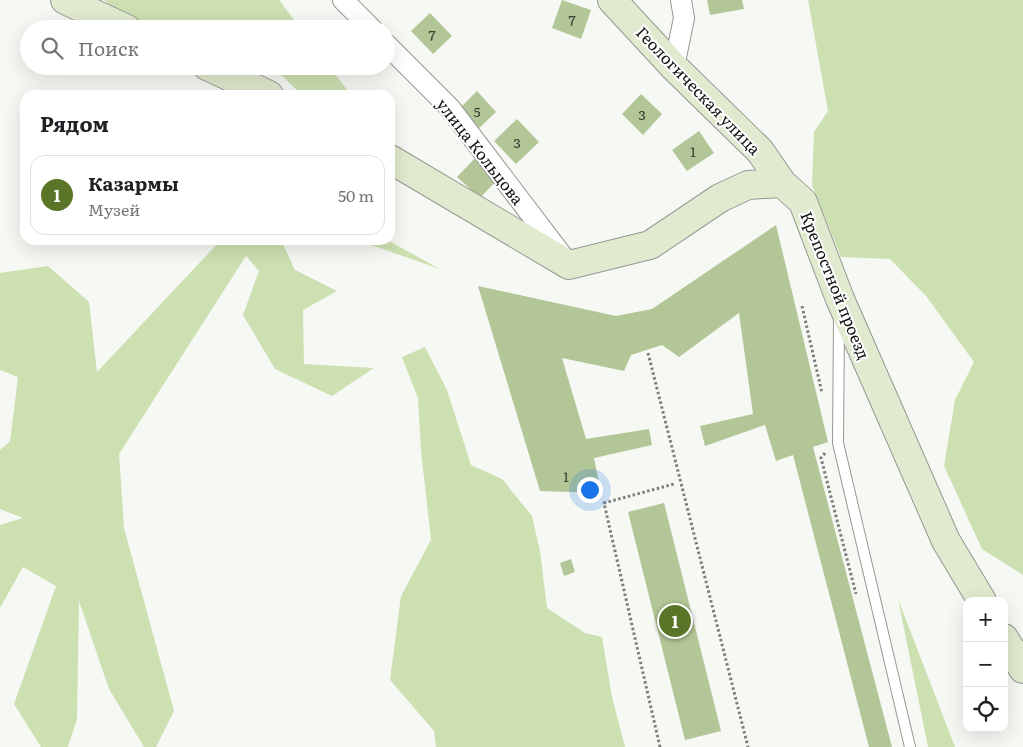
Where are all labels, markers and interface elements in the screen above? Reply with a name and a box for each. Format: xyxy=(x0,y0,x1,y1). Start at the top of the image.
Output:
house number: 7 xyxy=(568,9,576,29)
search box xyxy=(20,20,395,75)
street label: Геологическая улица xyxy=(631,20,767,160)
house number: 7 xyxy=(428,24,436,44)
icon: search xyxy=(38,34,66,62)
text: Поиск xyxy=(78,34,139,62)
street label: улица Кольцова xyxy=(432,93,531,210)
house number: 5 xyxy=(473,101,481,121)
house number: 3 xyxy=(638,104,646,124)
text: Рядом xyxy=(40,107,109,138)
house number: 3 xyxy=(513,132,521,152)
house number: 1 xyxy=(690,141,696,161)
text: Казармы xyxy=(88,169,179,197)
text: 1 xyxy=(54,183,60,207)
text: 50 m xyxy=(338,183,374,207)
text: Музей xyxy=(88,197,140,221)
street label: Крепостной проезд xyxy=(795,207,877,363)
house number: 1 xyxy=(563,466,569,486)
your location xyxy=(577,477,603,503)
map controls xyxy=(963,597,1008,732)
button: + xyxy=(963,597,1008,642)
pin: 1 xyxy=(659,602,691,640)
button: − xyxy=(963,642,1008,687)
button: locate xyxy=(963,687,1008,732)

